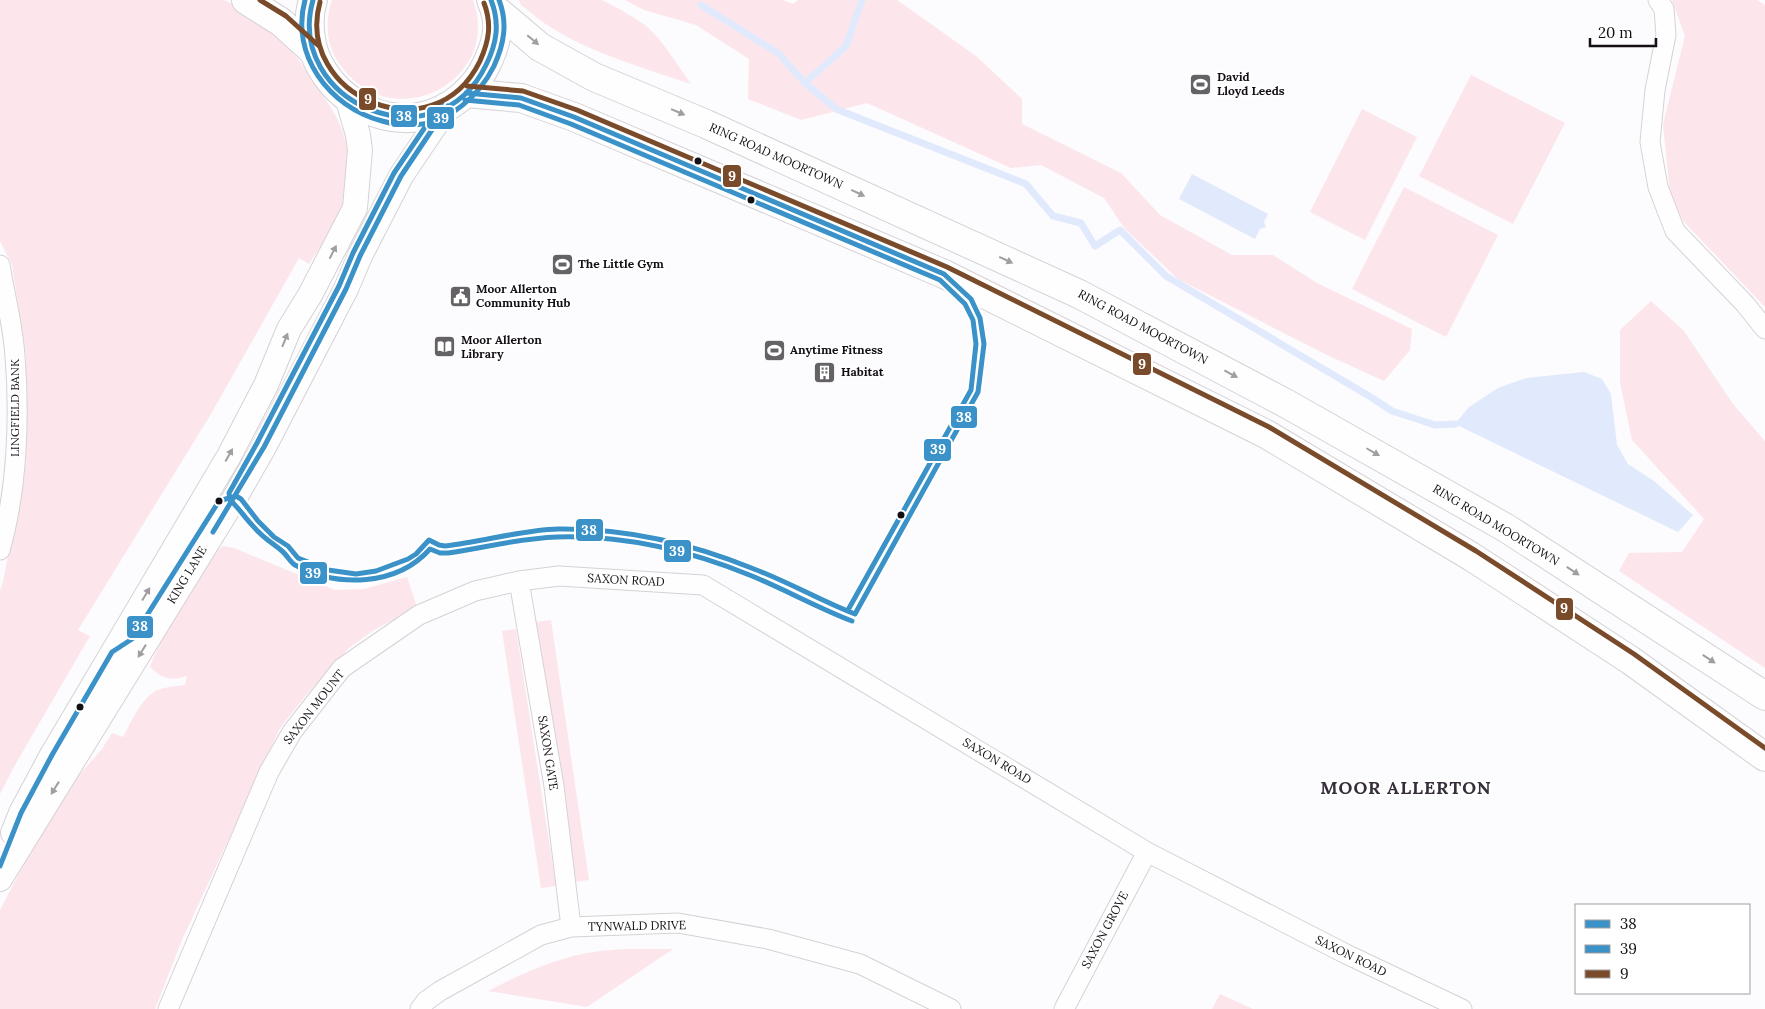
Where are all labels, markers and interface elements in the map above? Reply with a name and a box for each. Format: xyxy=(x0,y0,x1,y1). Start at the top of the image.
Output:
scale bar xyxy=(1590,15,1656,47)
text: 20 m xyxy=(1598,23,1633,42)
one-way arrow xyxy=(526,35,539,46)
place label: David Lloyd Leeds xyxy=(1217,69,1285,98)
sports icon: David Lloyd Leeds xyxy=(1189,72,1213,96)
line badge: 9 xyxy=(358,87,377,111)
text: 9 xyxy=(364,90,372,108)
line badge: 38 xyxy=(390,104,418,128)
line badge: 39 xyxy=(426,106,455,130)
text: 38 xyxy=(396,107,412,125)
one-way arrow xyxy=(671,108,686,116)
text: 39 xyxy=(433,109,449,127)
street label: RING ROAD MOORTOWN xyxy=(707,119,845,192)
unlabelled marker xyxy=(693,156,703,166)
line badge: 9 xyxy=(722,164,742,188)
text: 9 xyxy=(728,167,736,185)
one-way arrow xyxy=(851,189,865,197)
unlabelled marker xyxy=(746,195,756,205)
one-way arrow xyxy=(329,244,337,259)
sports icon: The Little Gym xyxy=(550,252,574,276)
place label: The Little Gym xyxy=(578,256,664,271)
one-way arrow xyxy=(999,257,1013,265)
place label: Moor Allerton Community Hub xyxy=(476,281,571,310)
public building icon: Moor Allerton Community Hub xyxy=(448,284,472,308)
street label: RING ROAD MOORTOWN xyxy=(1076,286,1211,367)
place label: Moor Allerton Library xyxy=(461,332,542,361)
one-way arrow xyxy=(281,333,289,347)
library icon: Moor Allerton Library xyxy=(433,335,457,359)
sports icon: Anytime Fitness xyxy=(762,338,786,362)
place label: Anytime Fitness xyxy=(790,342,883,357)
line badge: 9 xyxy=(1132,352,1152,376)
text: 9 xyxy=(1138,355,1146,373)
street label: LINGFIELD BANK xyxy=(7,358,22,457)
building icon: Habitat xyxy=(813,360,837,384)
place label: Habitat xyxy=(841,364,885,379)
one-way arrow xyxy=(1223,370,1238,378)
line badge: 38 xyxy=(950,405,978,429)
text: 38 xyxy=(956,408,972,426)
line badge: 39 xyxy=(923,438,952,462)
text: 39 xyxy=(930,440,946,458)
one-way arrow xyxy=(225,447,233,462)
one-way arrow xyxy=(1366,448,1379,457)
street label: RING ROAD MOORTOWN xyxy=(1430,481,1562,568)
unlabelled marker xyxy=(214,496,224,506)
unlabelled marker xyxy=(896,510,906,520)
line badge: 38 xyxy=(575,518,604,542)
text: 38 xyxy=(581,521,597,539)
line badge: 39 xyxy=(663,539,692,563)
text: 39 xyxy=(669,542,685,560)
street label: KING LANE xyxy=(163,543,210,606)
line badge: 39 xyxy=(299,561,328,585)
text: 39 xyxy=(305,564,321,582)
one-way arrow xyxy=(1566,566,1579,576)
street label: SAXON ROAD xyxy=(587,570,665,589)
one-way arrow xyxy=(141,588,150,601)
line badge: 9 xyxy=(1555,597,1574,621)
text: 9 xyxy=(1560,599,1568,617)
line badge: 38 xyxy=(126,615,154,639)
text: 38 xyxy=(132,617,148,635)
one-way arrow xyxy=(137,644,146,657)
one-way arrow xyxy=(1702,655,1716,664)
street label: SAXON MOUNT xyxy=(280,666,348,747)
unlabelled marker xyxy=(75,702,85,712)
street label: SAXON GATE xyxy=(535,714,562,791)
street label: SAXON ROAD xyxy=(960,734,1034,787)
district label: MOOR ALLERTON xyxy=(1320,776,1492,799)
one-way arrow xyxy=(50,781,60,795)
street label: SAXON GROVE xyxy=(1078,888,1131,971)
legend xyxy=(1575,904,1750,994)
text: 38 xyxy=(1620,914,1637,933)
street label: TYNWALD DRIVE xyxy=(588,917,686,934)
street label: SAXON ROAD xyxy=(1313,932,1389,979)
text: 39 xyxy=(1620,939,1637,958)
text: 9 xyxy=(1620,964,1629,983)

